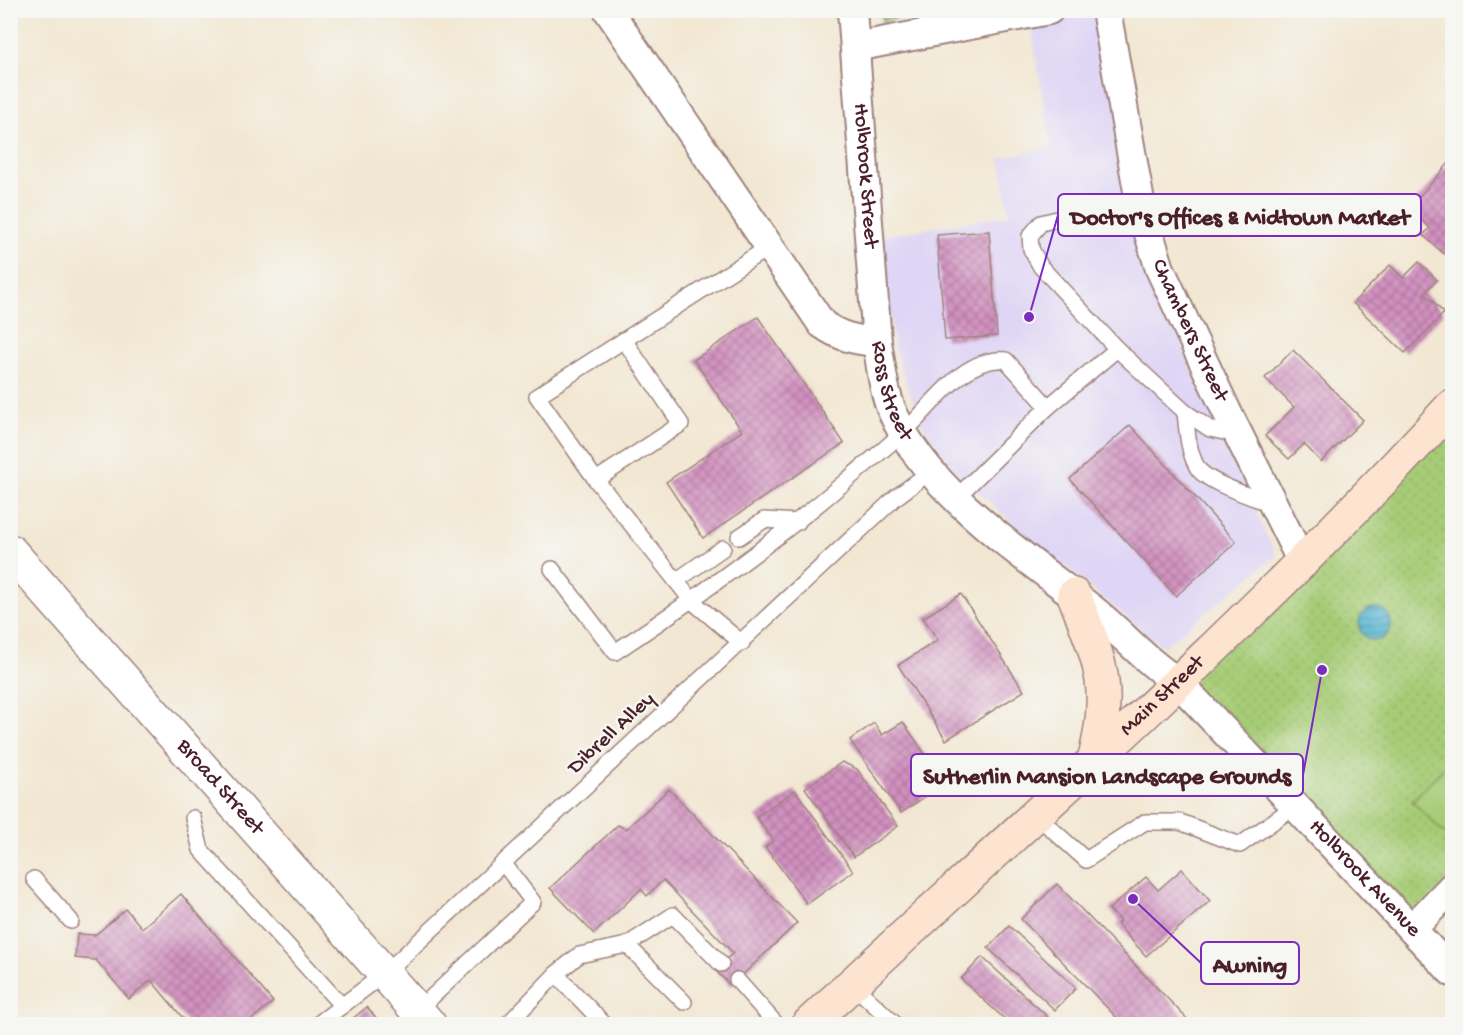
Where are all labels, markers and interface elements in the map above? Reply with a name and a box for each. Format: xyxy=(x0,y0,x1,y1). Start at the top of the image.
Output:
street label: Holbrook Street xyxy=(846,102,883,251)
callout: Doctor's Offices & Midtown Market xyxy=(1058,194,1421,236)
text: Doctor's Offices & Midtown Market xyxy=(1069,205,1412,234)
street label: Chambers Street xyxy=(1145,256,1234,408)
street label: Ross Street xyxy=(864,339,919,448)
street label: Main Street xyxy=(1115,649,1212,743)
street label: Dibrell Alley xyxy=(562,687,661,782)
street label: Broad Street xyxy=(170,733,270,842)
callout: Sutherlin Mansion Landscape Grounds xyxy=(911,754,1303,796)
text: Sutherlin Mansion Landscape Grounds xyxy=(923,764,1292,793)
street label: Holbrook Avenue xyxy=(1302,815,1426,944)
callout: Awning xyxy=(1201,942,1299,984)
text: Awning xyxy=(1212,953,1288,982)

